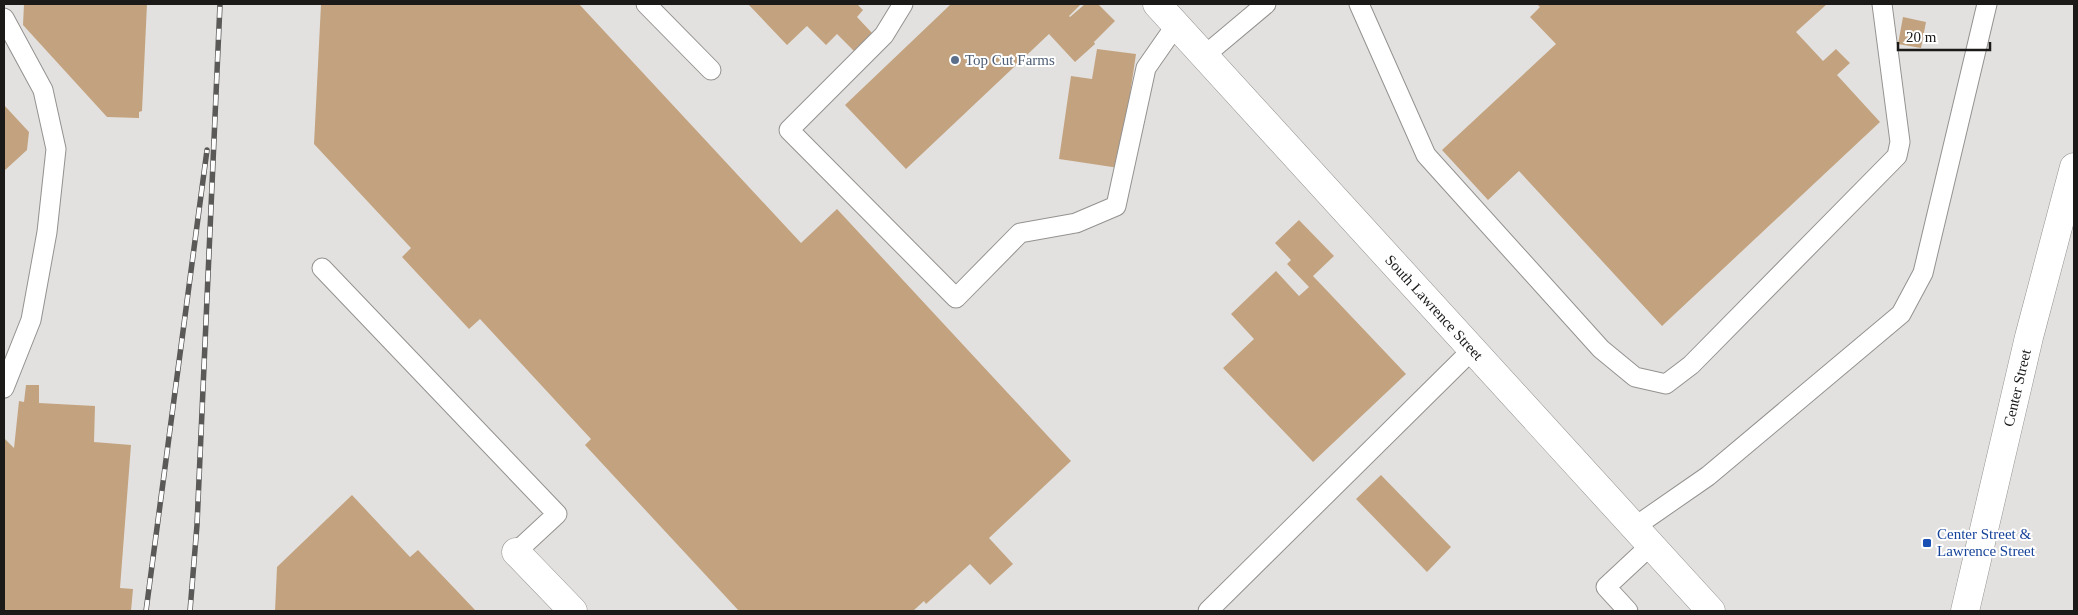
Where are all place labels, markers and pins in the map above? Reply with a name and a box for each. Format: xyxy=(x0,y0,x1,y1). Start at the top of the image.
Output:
place label: Top Cut Farms xyxy=(965,52,1055,68)
marker: Top Cut Farms xyxy=(949,54,961,66)
place label: Center Street & Lawrence Street xyxy=(1937,526,2036,559)
marker: Center Street & Lawrence Street xyxy=(1921,537,1933,549)

